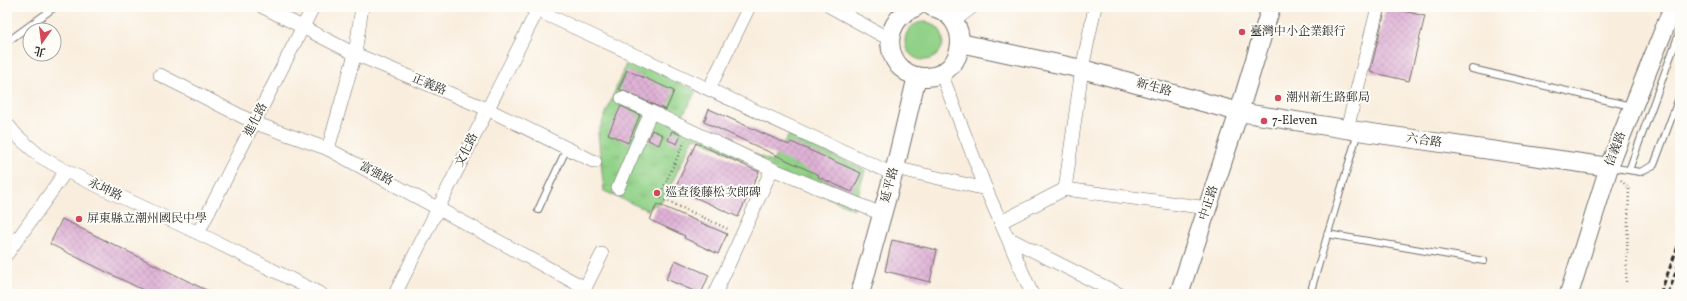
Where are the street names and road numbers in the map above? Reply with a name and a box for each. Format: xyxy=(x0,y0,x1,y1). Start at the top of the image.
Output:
street label: 正義路 xyxy=(409,71,449,99)
street label: 新生路 xyxy=(1135,76,1173,100)
street label: 進化路 xyxy=(241,100,271,140)
street label: 信義路 xyxy=(1602,129,1630,169)
street label: 文化路 xyxy=(452,130,482,170)
street label: 六合路 xyxy=(1405,131,1443,151)
street label: 富強路 xyxy=(356,158,396,190)
street label: 延平路 xyxy=(878,166,902,204)
street label: 永坤路 xyxy=(85,175,125,205)
street label: 中正路 xyxy=(1196,183,1222,223)

